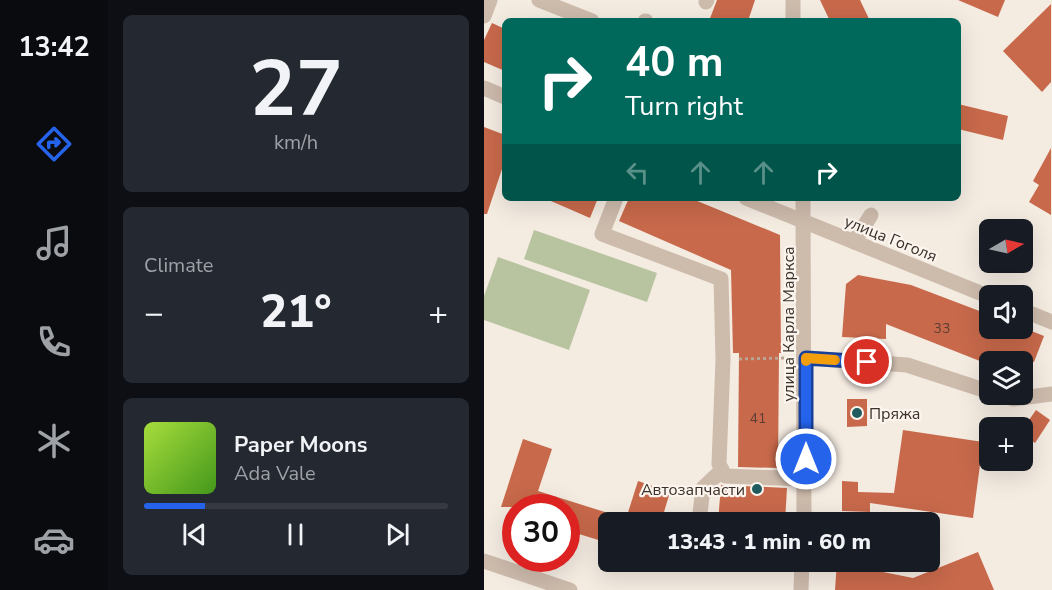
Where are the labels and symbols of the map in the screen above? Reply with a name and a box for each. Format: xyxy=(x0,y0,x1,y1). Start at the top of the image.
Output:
street label: улица Гоголя xyxy=(841,210,940,268)
north arrow xyxy=(979,219,1033,273)
street label: улица Карла Маркса xyxy=(778,246,800,402)
house number: 33 xyxy=(934,319,950,338)
pin xyxy=(841,336,892,387)
place label: Пряжа xyxy=(869,403,920,425)
marker: Пряжа xyxy=(850,406,864,420)
house number: 41 xyxy=(750,409,766,428)
position arrow xyxy=(774,427,838,491)
place label: Автозапчасти xyxy=(641,479,745,501)
marker: Автозапчасти xyxy=(750,482,764,496)
speed limit sign: 30 xyxy=(502,494,580,572)

